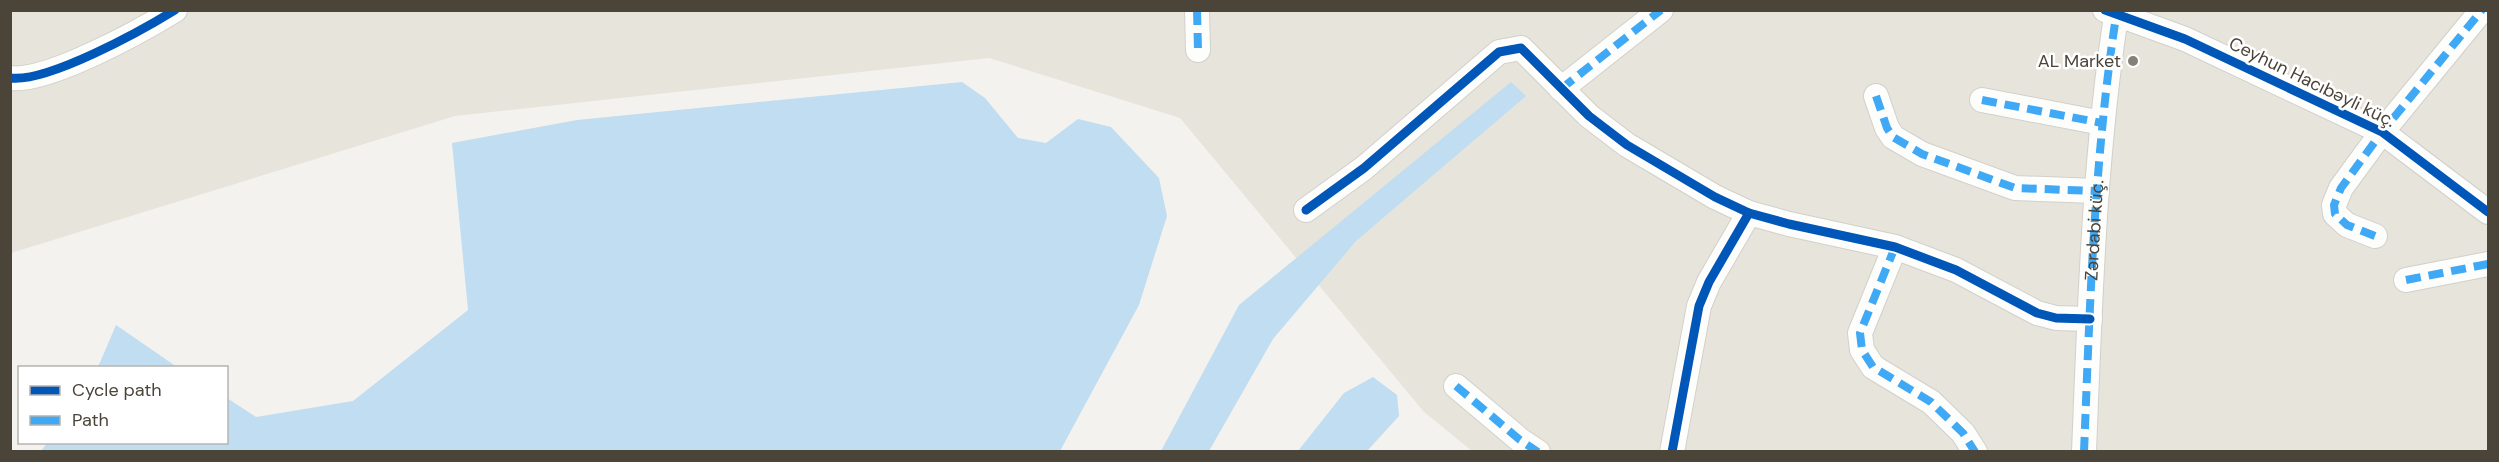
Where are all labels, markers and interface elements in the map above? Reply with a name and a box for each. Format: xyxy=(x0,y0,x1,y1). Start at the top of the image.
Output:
street label: Ceyhun Hacıbəyli küç. xyxy=(2225,31,2399,133)
place label: AL Market xyxy=(2038,49,2121,73)
marker: AL Market xyxy=(2126,54,2140,68)
street label: Zərdabi küç. xyxy=(2079,179,2110,281)
legend xyxy=(18,366,228,444)
text: Cycle path xyxy=(72,378,162,402)
text: Path xyxy=(72,408,109,432)

